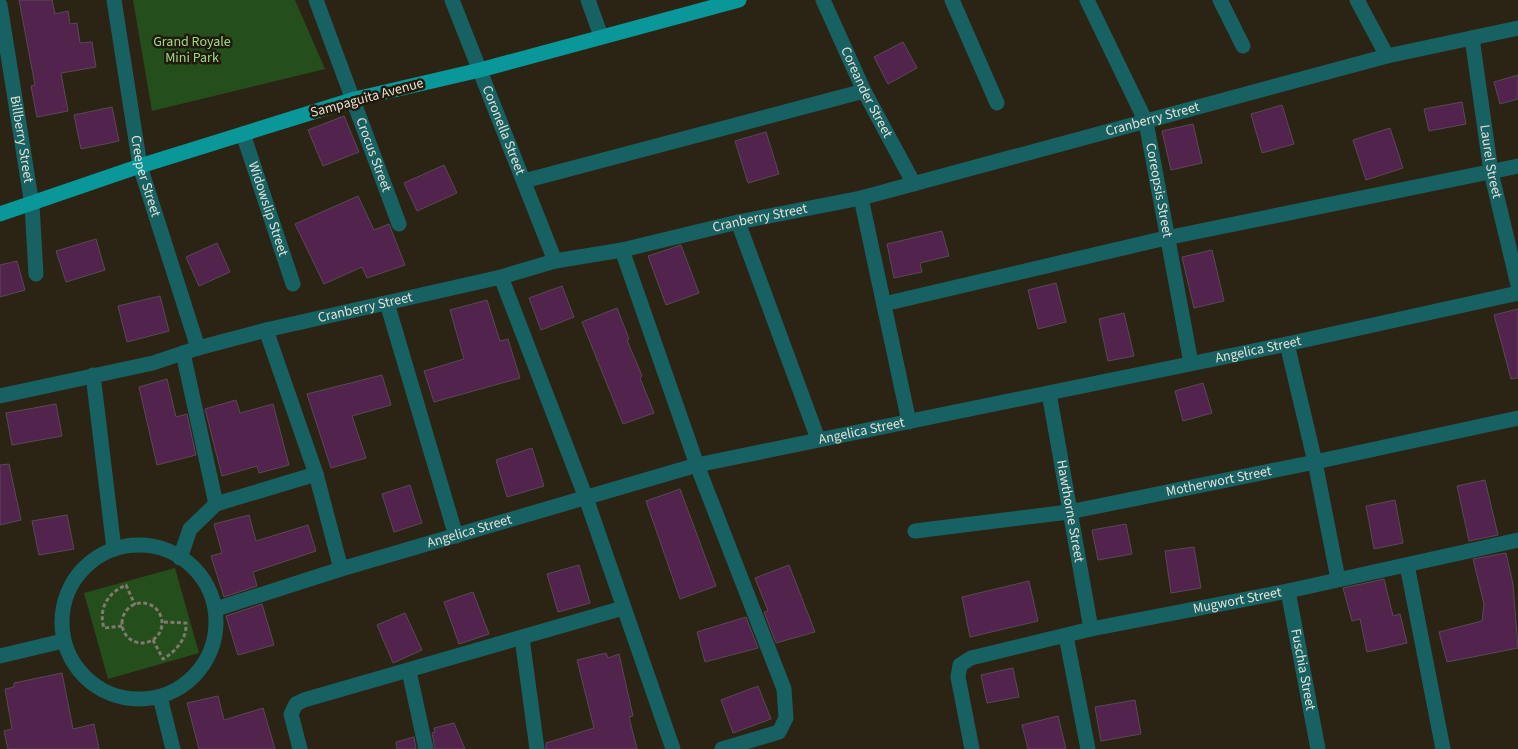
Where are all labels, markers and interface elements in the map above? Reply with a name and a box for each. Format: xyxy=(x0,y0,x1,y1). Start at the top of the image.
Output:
park label: Grand Royale Mini Park xyxy=(153,32,231,68)
street label: Coreander Street xyxy=(835,44,897,142)
street label: Sampaguita Avenue xyxy=(308,73,426,123)
street label: Coronella Street xyxy=(477,83,530,178)
street label: Billberry Street xyxy=(5,94,38,185)
street label: Cranberry Street xyxy=(1103,97,1202,142)
street label: Crocus Street xyxy=(350,115,396,195)
street label: Laurel Street xyxy=(1474,123,1507,201)
street label: Creeper Street xyxy=(125,134,166,220)
street label: Coreopsis Street xyxy=(1140,141,1177,239)
street label: Widowslip Street xyxy=(243,159,293,259)
street label: Cranberry Street xyxy=(710,199,809,238)
street label: Cranberry Street xyxy=(316,287,415,328)
street label: Angelica Street xyxy=(1213,331,1303,368)
street label: Angelica Street xyxy=(817,413,907,450)
street label: Hawthorne Street xyxy=(1051,458,1089,564)
street label: Motherwort Street xyxy=(1164,461,1274,502)
street label: Angelica Street xyxy=(425,510,514,553)
street label: Mugwort Street xyxy=(1191,582,1284,619)
street label: Fuschia Street xyxy=(1285,627,1321,712)

